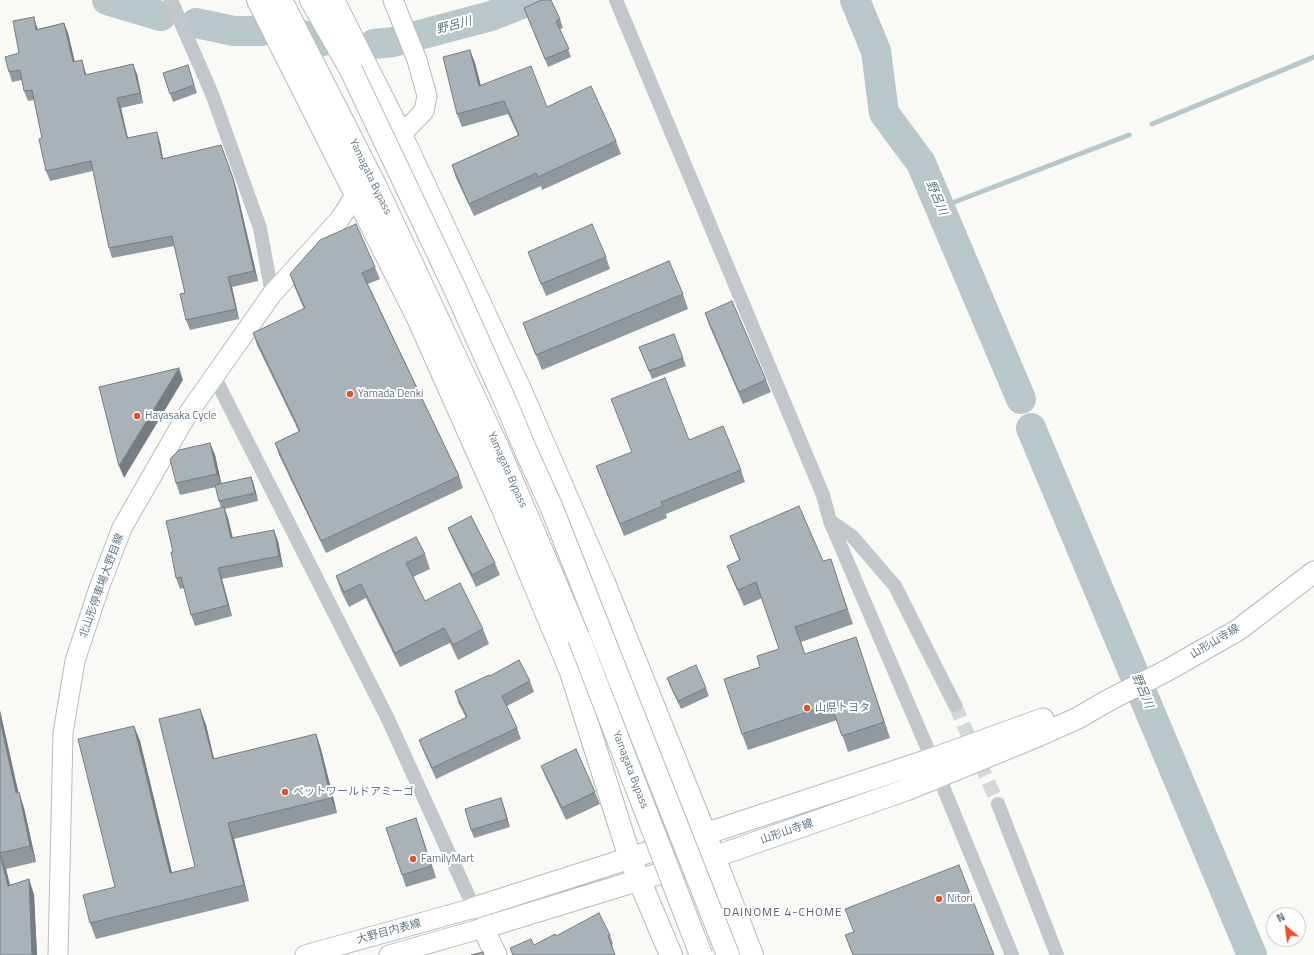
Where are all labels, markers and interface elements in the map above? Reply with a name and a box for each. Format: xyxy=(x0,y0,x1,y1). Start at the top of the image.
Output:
water label: 野呂川 xyxy=(435,14,473,38)
street label: Yamagata Bypass xyxy=(346,137,394,217)
water label: 野呂川 xyxy=(922,179,950,217)
place label: Yamada Denki xyxy=(358,387,423,401)
marker: Yamada Denki xyxy=(345,389,355,399)
place label: Hayasaka Cycle xyxy=(145,409,216,423)
marker: Hayasaka Cycle xyxy=(132,411,142,421)
street label: Yamagata Bypass xyxy=(484,430,530,510)
street label: 北山形停車場大野目線 xyxy=(77,532,127,640)
street label: 山形山寺線 xyxy=(1188,622,1242,662)
water label: 野呂川 xyxy=(1128,672,1156,710)
place label: 山県トヨタ xyxy=(815,701,870,715)
marker: 山県トヨタ xyxy=(802,703,812,713)
street label: Yamagata Bypass xyxy=(609,729,651,811)
place label: ペットワールドアミーゴ xyxy=(293,785,414,799)
marker: ペットワールドアミーゴ xyxy=(280,787,290,797)
street label: 山形山寺線 xyxy=(759,817,815,847)
place label: FamilyMart xyxy=(421,852,474,866)
marker: FamilyMart xyxy=(408,854,418,864)
place label: Nitori xyxy=(947,892,973,906)
marker: Nitori xyxy=(934,894,944,904)
district label: DAINOME 4-CHOME xyxy=(723,906,843,920)
north arrow xyxy=(1266,907,1306,947)
text: N xyxy=(1273,909,1288,926)
street label: 大野目内表線 xyxy=(355,917,423,947)

